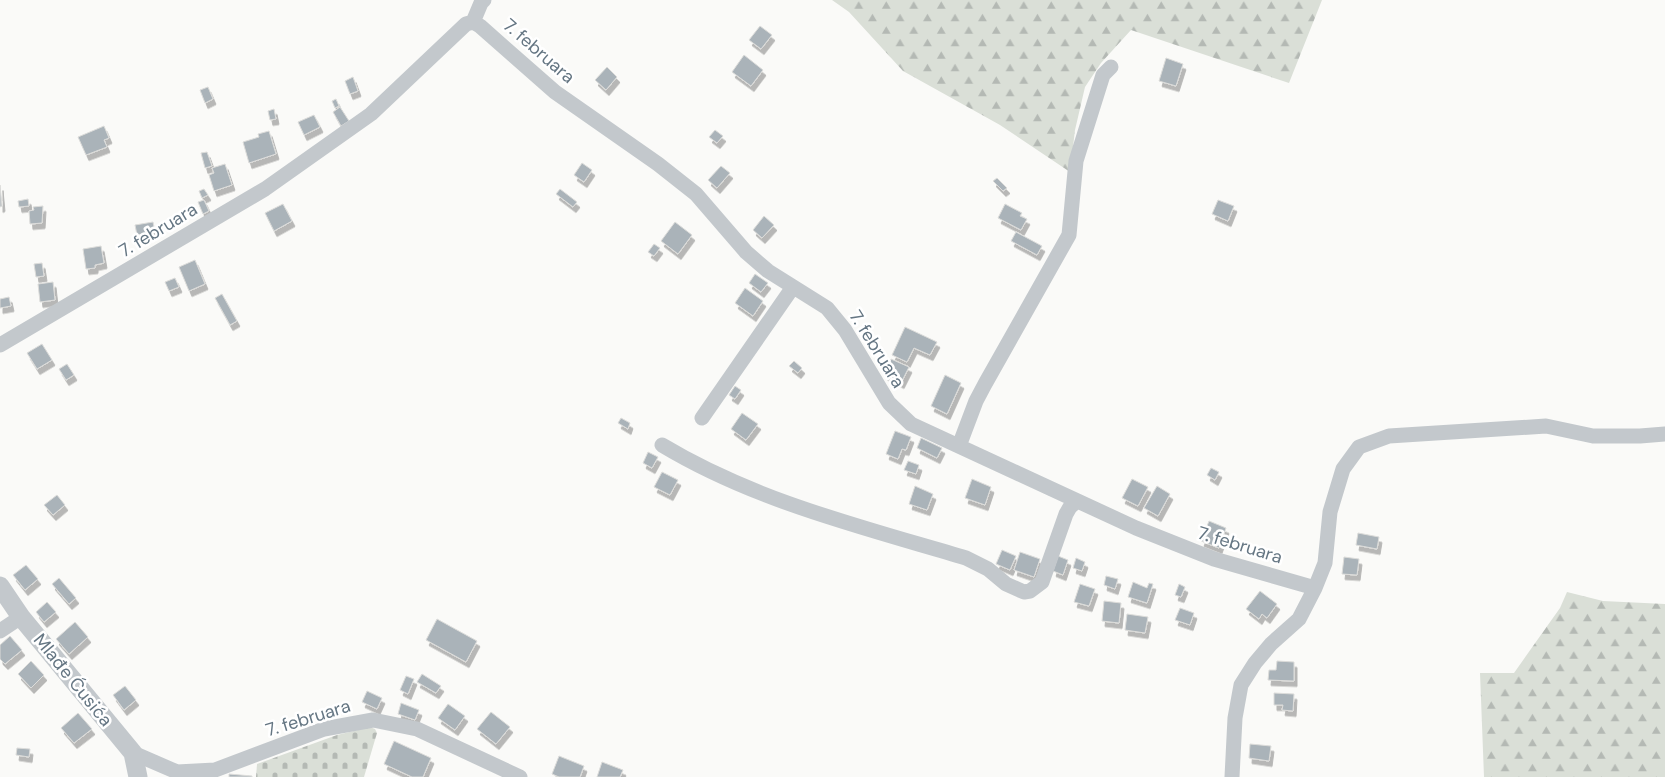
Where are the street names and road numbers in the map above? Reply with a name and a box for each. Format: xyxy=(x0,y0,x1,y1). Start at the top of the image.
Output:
street label: 7. februara xyxy=(498,13,580,89)
street label: 7. februara xyxy=(114,197,202,263)
street label: 7. februara xyxy=(844,306,910,392)
street label: 7. februara xyxy=(1195,521,1285,569)
street label: Mlađe Ćusića xyxy=(28,629,118,731)
street label: 7. februara xyxy=(263,694,353,742)

